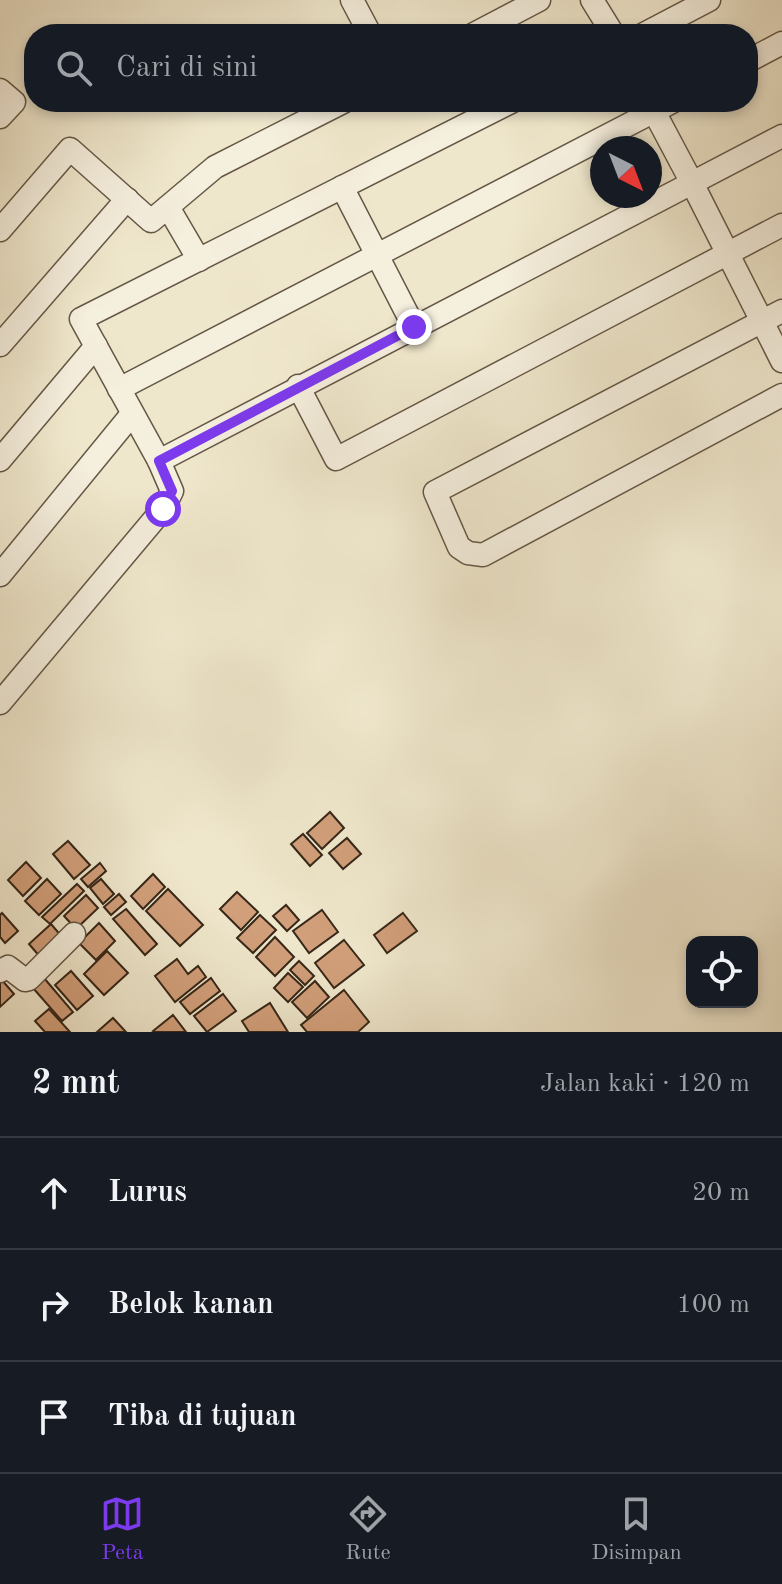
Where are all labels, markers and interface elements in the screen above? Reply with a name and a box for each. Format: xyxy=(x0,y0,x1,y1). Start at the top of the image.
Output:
search box xyxy=(24,24,758,112)
icon: search xyxy=(52,46,96,90)
text: Cari di sini xyxy=(116,53,257,83)
north arrow xyxy=(590,136,662,208)
route end xyxy=(396,309,432,345)
route start xyxy=(145,491,181,527)
map controls xyxy=(686,936,758,1008)
button: locate xyxy=(686,936,758,1008)
text: 2 mnt xyxy=(32,1067,120,1101)
text: Jalan kaki · 120 m xyxy=(540,1071,750,1097)
icon: ahead xyxy=(32,1171,76,1215)
text: Lurus xyxy=(108,1178,187,1208)
text: 20 m xyxy=(692,1180,750,1206)
icon: right xyxy=(32,1283,76,1327)
text: Belok kanan xyxy=(108,1290,274,1320)
text: 100 m xyxy=(677,1292,750,1318)
icon: arrive xyxy=(32,1395,76,1439)
text: Tiba di tujuan xyxy=(108,1402,297,1432)
tab: Peta xyxy=(100,1492,144,1567)
tab: Rute xyxy=(345,1492,391,1567)
tab: Disimpan xyxy=(591,1492,682,1567)

